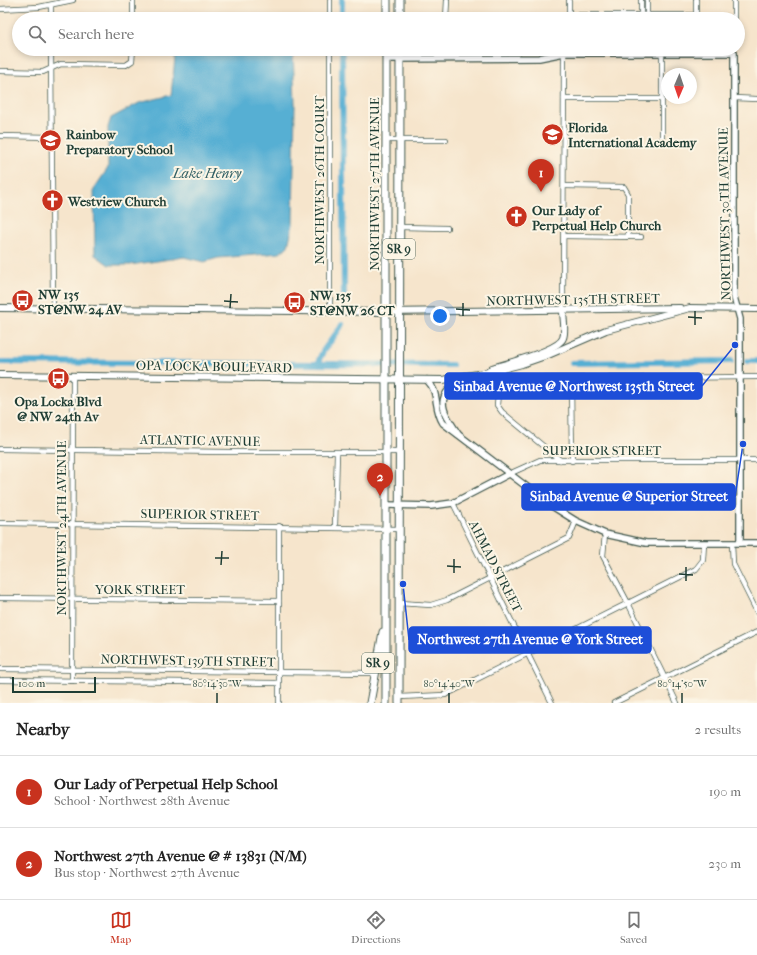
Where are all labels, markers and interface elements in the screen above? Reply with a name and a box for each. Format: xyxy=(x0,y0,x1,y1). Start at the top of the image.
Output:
search box xyxy=(12,12,745,56)
icon: search xyxy=(26,23,48,45)
text: Search here xyxy=(58,25,134,43)
north arrow xyxy=(661,68,697,104)
street label: NORTHWEST 26TH COURT xyxy=(312,95,327,265)
street label: NORTHWEST 27TH AVENUE xyxy=(367,97,382,271)
place label: Florida International Academy xyxy=(567,120,698,151)
school or university icon: Florida International Academy xyxy=(540,121,566,147)
place label: Rainbow Preparatory School xyxy=(66,127,173,158)
street label: NORTHWEST 30TH AVENUE xyxy=(715,127,734,301)
school or university icon: Rainbow Preparatory School xyxy=(37,128,63,154)
pin: 1 xyxy=(528,159,554,192)
water label: Lake Henry xyxy=(172,165,243,182)
church icon: Westview Church xyxy=(39,188,65,214)
place label: Westview Church xyxy=(67,194,167,209)
place label: Our Lady of Perpetual Help Church xyxy=(532,203,662,234)
church icon: Our Lady of Perpetual Help Church xyxy=(504,204,530,230)
road number: SR 9 xyxy=(383,239,415,259)
place label: NW 135 ST@NW 24 AV xyxy=(38,287,123,318)
bus stop icon: NW 135 ST@NW 24 AV xyxy=(10,288,36,314)
place label: NW 135 ST@NW 26 CT xyxy=(310,288,396,318)
bus stop icon: NW 135 ST@NW 26 CT xyxy=(281,289,307,315)
street label: NORTHWEST 135TH STREET xyxy=(486,290,660,309)
your location xyxy=(430,306,450,326)
street label: OPA LOCKA BOULEVARD xyxy=(136,358,292,375)
bus stop icon: Opa Locka Blvd @ NW 24th Av xyxy=(45,366,71,392)
callout: Sinbad Avenue @ Northwest 135th Street xyxy=(445,373,702,399)
text: Sinbad Avenue @ Northwest 135th Street xyxy=(453,378,696,395)
place label: Opa Locka Blvd @ NW 24th Av xyxy=(14,394,102,425)
street label: ATLANTIC AVENUE xyxy=(139,432,260,449)
street label: NORTHWEST 24TH AVENUE xyxy=(54,440,69,616)
street label: SUPERIOR STREET xyxy=(543,443,662,458)
pin: 2 xyxy=(367,463,393,496)
callout: Sinbad Avenue @ Superior Street xyxy=(522,484,735,510)
text: Sinbad Avenue @ Superior Street xyxy=(530,488,729,505)
street label: SUPERIOR STREET xyxy=(140,506,260,523)
street label: AHMAD STREET xyxy=(465,517,525,615)
street label: YORK STREET xyxy=(94,582,185,597)
callout: Northwest 27th Avenue @ York Street xyxy=(409,627,651,653)
text: Northwest 27th Avenue @ York Street xyxy=(417,631,644,648)
street label: NORTHWEST 139TH STREET xyxy=(100,651,276,670)
road number: SR 9 xyxy=(362,653,394,673)
scale bar xyxy=(12,675,96,694)
text: 100 m xyxy=(18,677,46,690)
text: 80°14'30"W xyxy=(192,678,243,690)
text: 80°14'40"W xyxy=(424,678,476,690)
text: 80°14'50"W xyxy=(657,678,708,690)
text: Nearby xyxy=(16,719,70,739)
text: 2 results xyxy=(695,722,741,737)
text: Our Lady of Perpetual Help School xyxy=(54,775,278,793)
text: 1 xyxy=(27,784,31,799)
text: 190 m xyxy=(709,784,741,799)
text: School · Northwest 28th Avenue xyxy=(54,793,230,808)
text: Northwest 27th Avenue @ # 13831 (N/M) xyxy=(54,847,307,865)
text: 2 xyxy=(26,856,32,871)
text: 230 m xyxy=(708,856,741,871)
text: Bus stop · Northwest 27th Avenue xyxy=(54,865,240,880)
tab: Map xyxy=(110,909,132,946)
tab: Directions xyxy=(351,909,401,946)
tab: Saved xyxy=(620,909,647,946)

